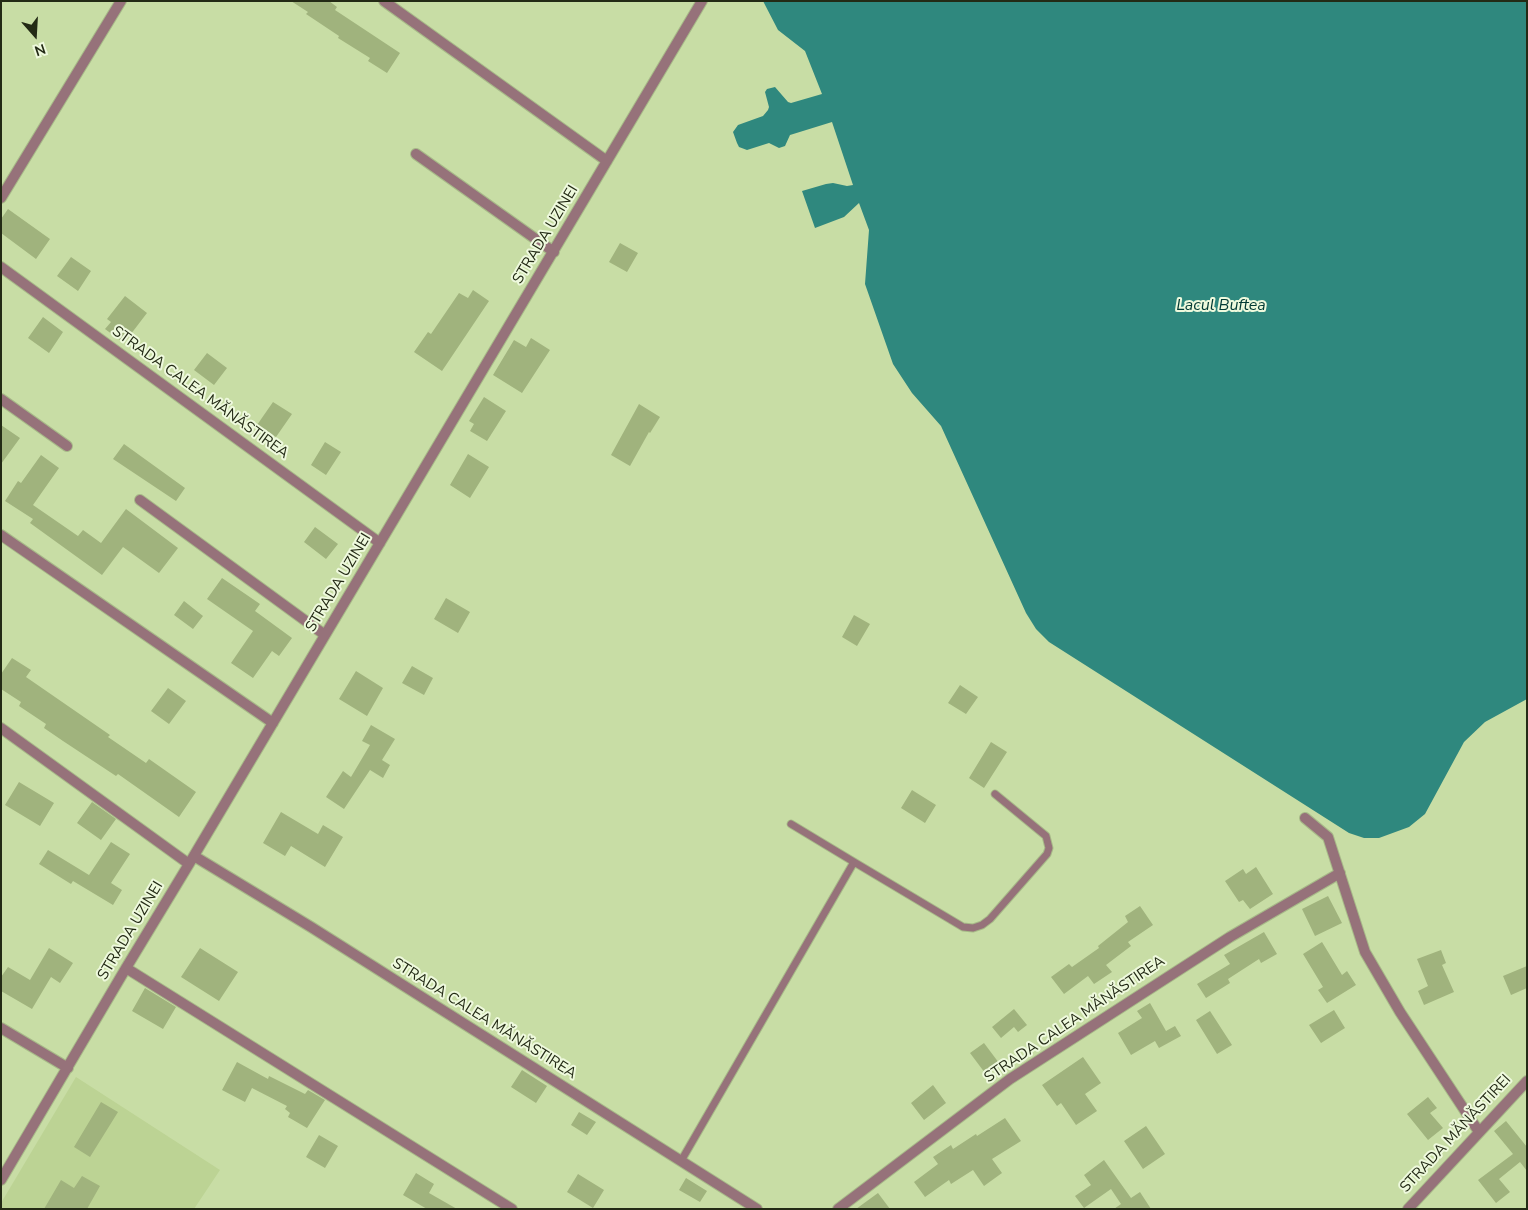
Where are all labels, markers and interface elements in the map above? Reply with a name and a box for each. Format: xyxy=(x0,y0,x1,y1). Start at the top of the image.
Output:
north arrow xyxy=(10,10,60,60)
text: N xyxy=(32,39,48,60)
street label: STRADA UZINEI xyxy=(509,182,583,288)
water label: Lacul Buftea xyxy=(1176,296,1266,316)
street label: STRADA CALEA MĂNĂSTIREA xyxy=(108,323,292,463)
street label: STRADA UZINEI xyxy=(302,530,376,636)
street label: STRADA UZINEI xyxy=(94,878,168,984)
street label: STRADA CALEA MĂNĂSTIREA xyxy=(981,953,1169,1087)
street label: STRADA CALEA MĂNĂSTIREA xyxy=(389,955,579,1083)
street label: STRADA MĂNĂSTIREI xyxy=(1397,1071,1515,1197)

